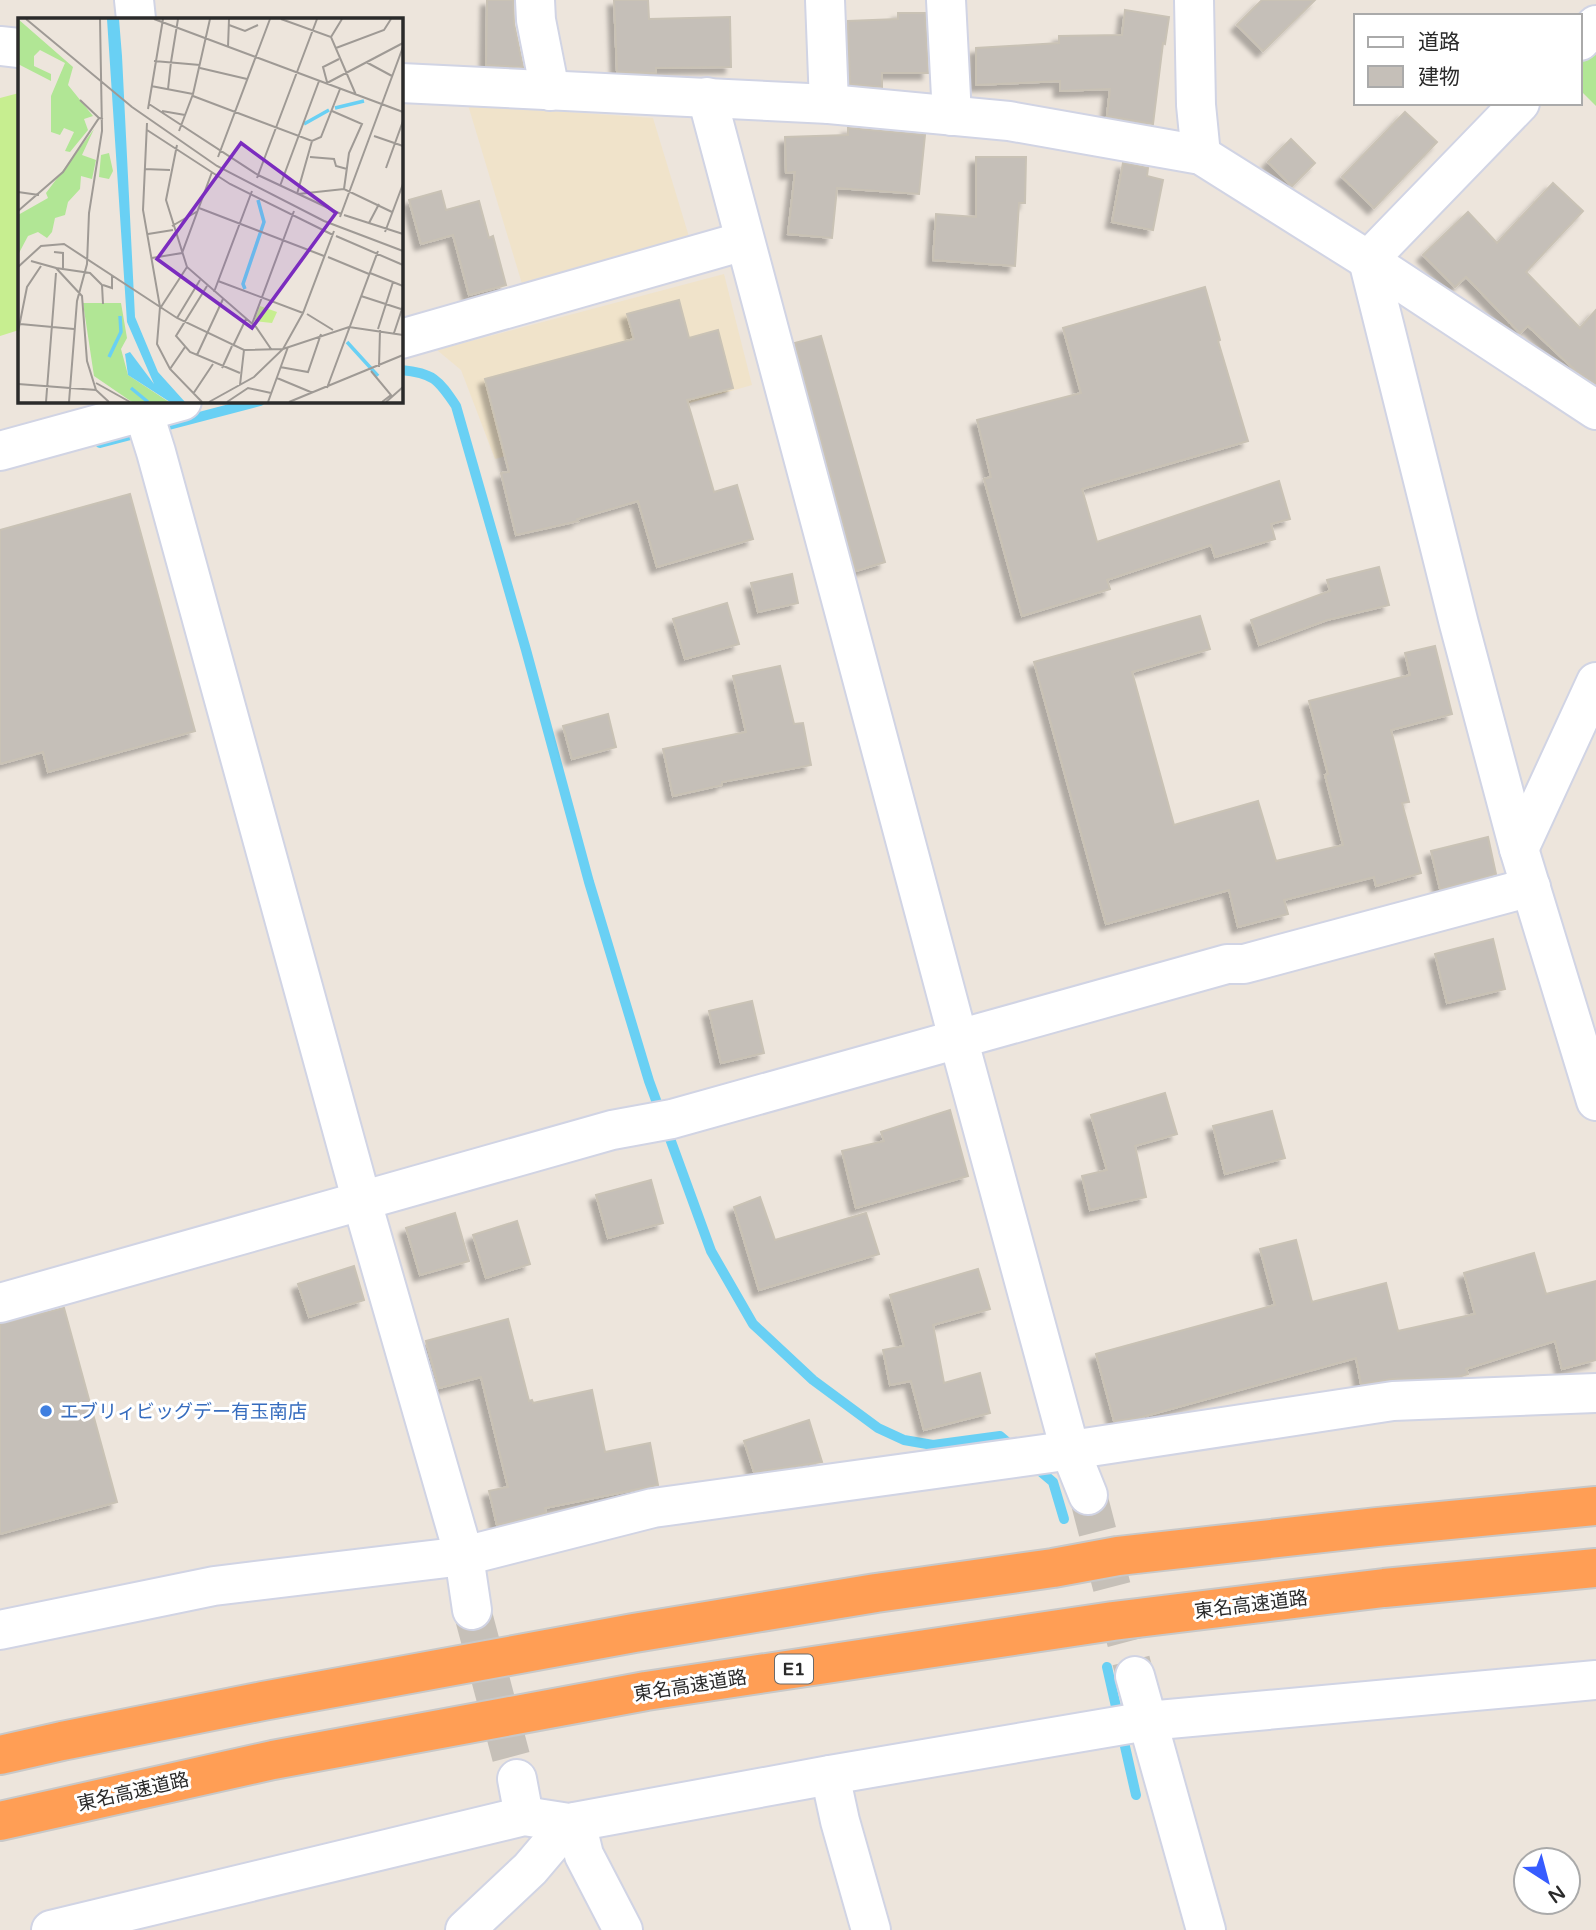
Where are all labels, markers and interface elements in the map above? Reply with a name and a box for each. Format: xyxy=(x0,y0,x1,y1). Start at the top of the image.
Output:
legend xyxy=(1354,14,1582,105)
inset map xyxy=(18,18,402,402)
text: 道路 xyxy=(1418,30,1460,55)
text: 建物 xyxy=(1418,65,1460,90)
place label: エブリィビッグデー有玉南店 xyxy=(60,1401,307,1423)
marker: エブリィビッグデー有玉南店 xyxy=(38,1403,54,1419)
street label: 東名高速道路 xyxy=(1193,1587,1309,1623)
road number: E1 xyxy=(775,1654,813,1684)
street label: 東名高速道路 xyxy=(632,1666,748,1706)
street label: 東名高速道路 xyxy=(75,1768,191,1816)
north arrow xyxy=(1512,1846,1582,1916)
text: N xyxy=(1544,1881,1569,1907)

